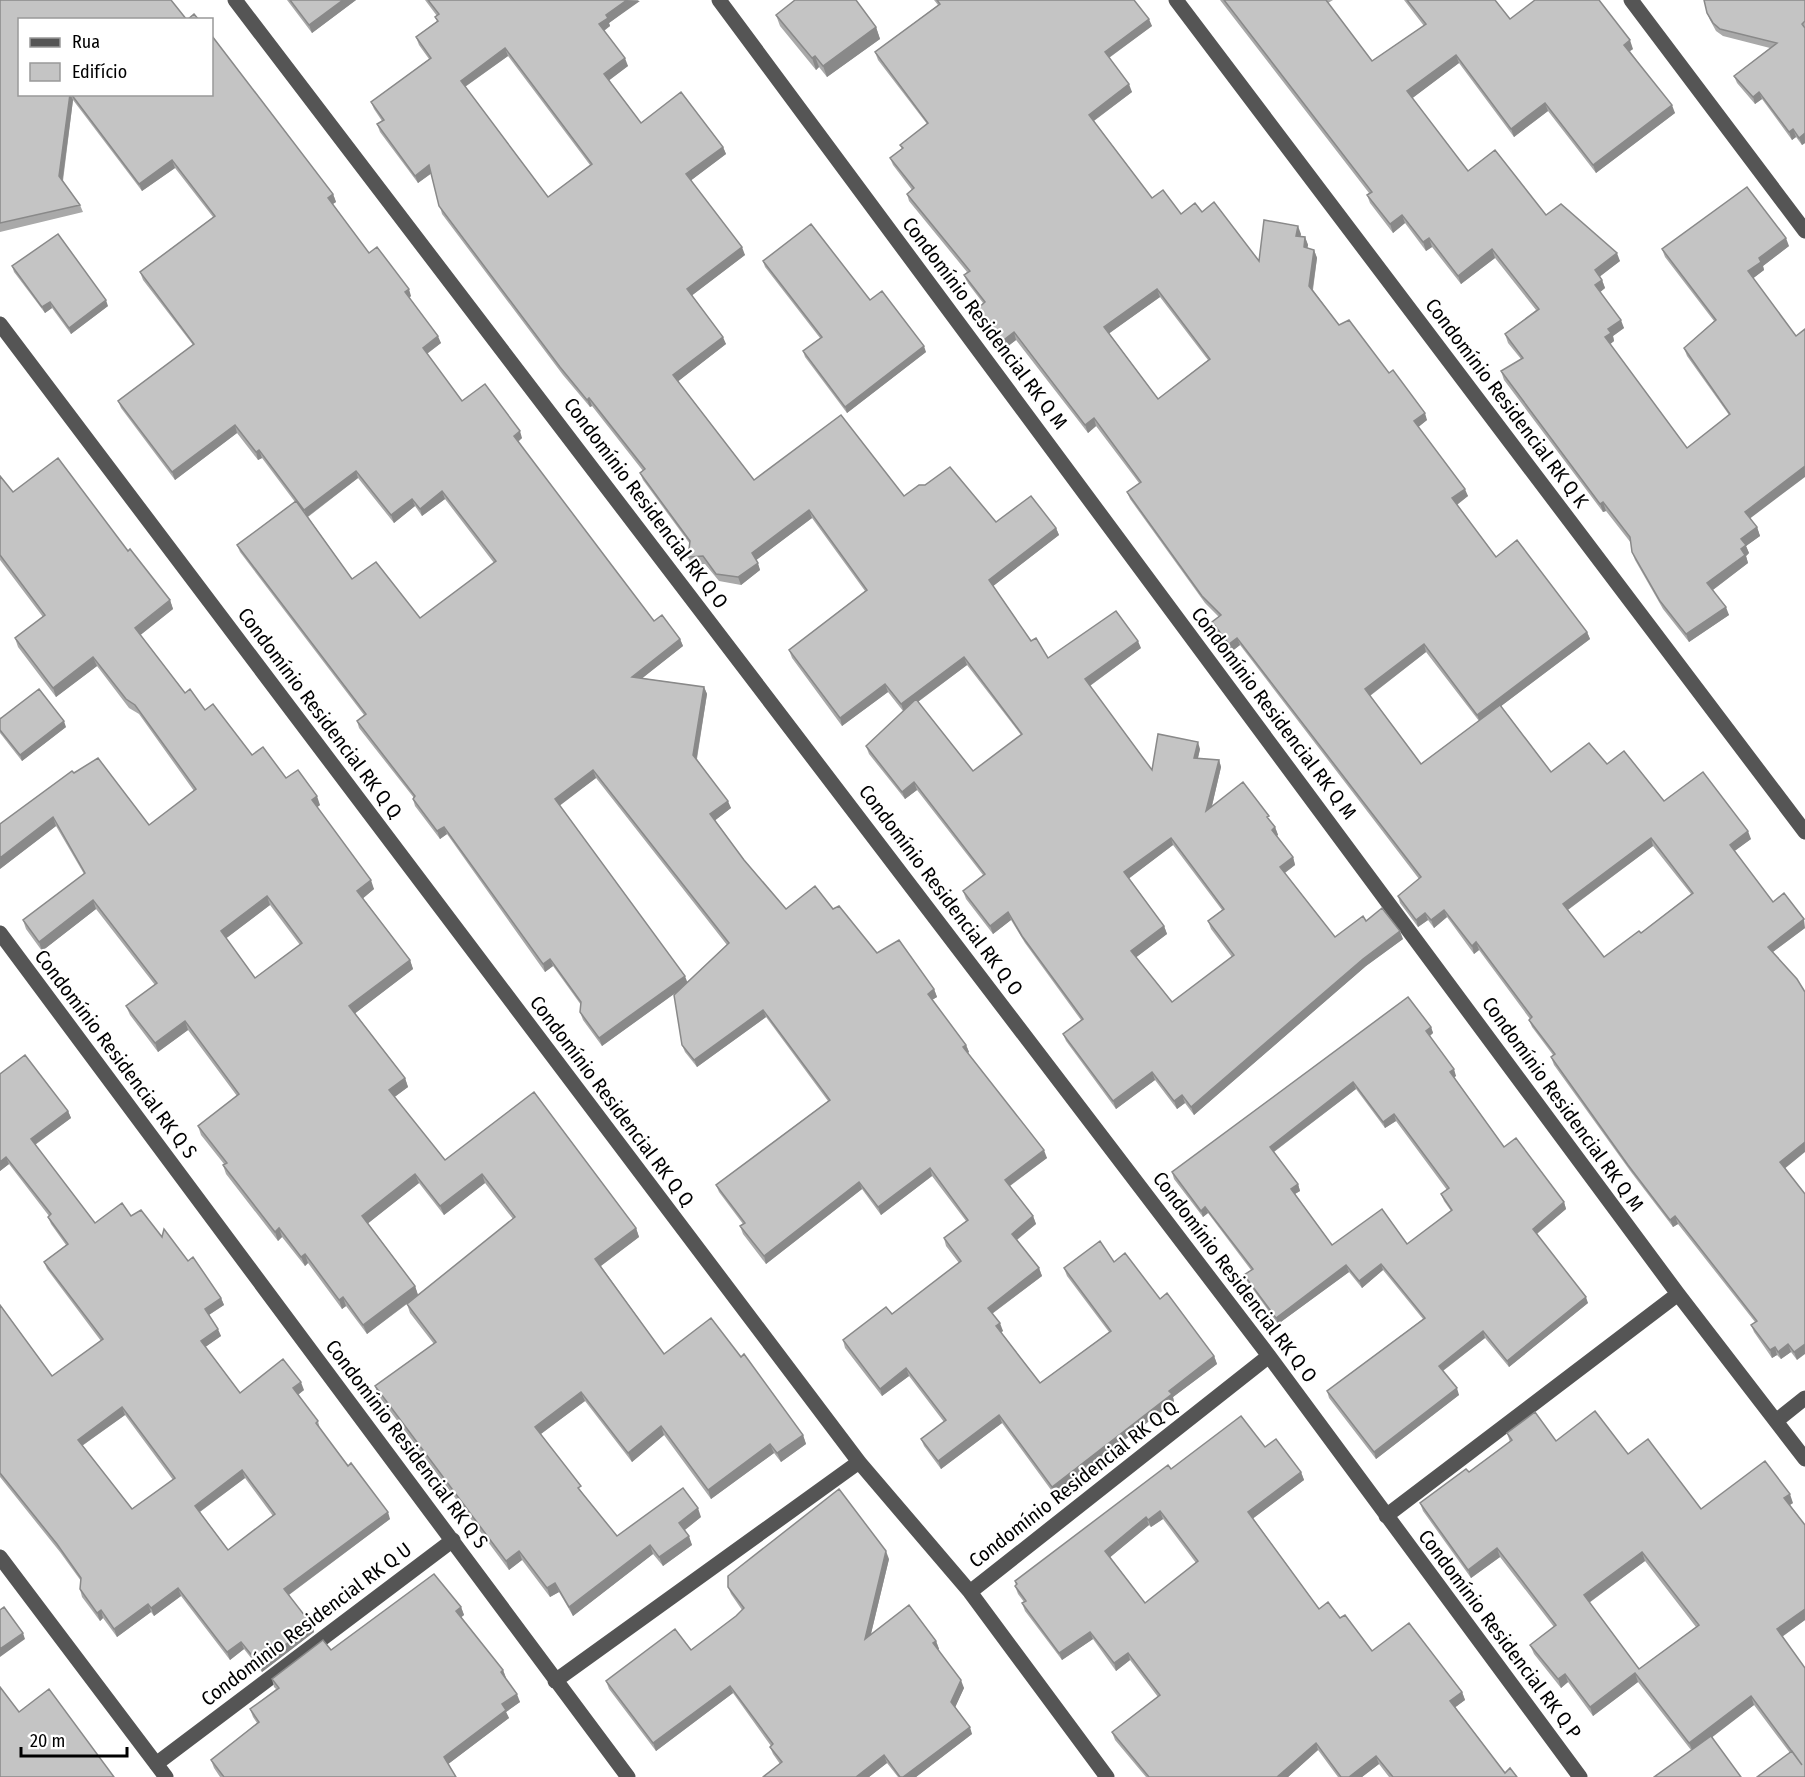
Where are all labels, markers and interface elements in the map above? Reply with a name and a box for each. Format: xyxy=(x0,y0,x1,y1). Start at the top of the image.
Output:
legend xyxy=(18,18,213,96)
text: Rua xyxy=(72,31,100,53)
text: Edifício xyxy=(72,61,127,83)
street label: Condomínio Residencial RK Q M xyxy=(897,212,1073,434)
street label: Condomínio Residencial RK Q K xyxy=(1420,294,1594,513)
street label: Condomínio Residencial RK Q O xyxy=(559,393,733,613)
street label: Condomínio Residencial RK Q M xyxy=(1186,602,1362,824)
street label: Condomínio Residencial RK Q Q xyxy=(233,603,407,823)
street label: Condomínio Residencial RK Q O xyxy=(854,780,1028,1000)
street label: Condomínio Residencial RK Q S xyxy=(30,945,202,1163)
street label: Condomínio Residencial RK Q Q xyxy=(525,991,699,1211)
street label: Condomínio Residencial RK Q M xyxy=(1477,992,1649,1216)
street label: Condomínio Residencial RK Q O xyxy=(1148,1167,1322,1387)
street label: Condomínio Residencial RK Q S xyxy=(321,1335,493,1553)
street label: Condomínio Residencial RK Q Q xyxy=(964,1395,1182,1573)
street label: Condomínio Residencial RK Q P xyxy=(1414,1525,1586,1743)
street label: Condomínio Residencial RK Q U xyxy=(196,1537,416,1711)
scale bar xyxy=(21,1720,128,1758)
text: 20 m xyxy=(30,1730,65,1752)

